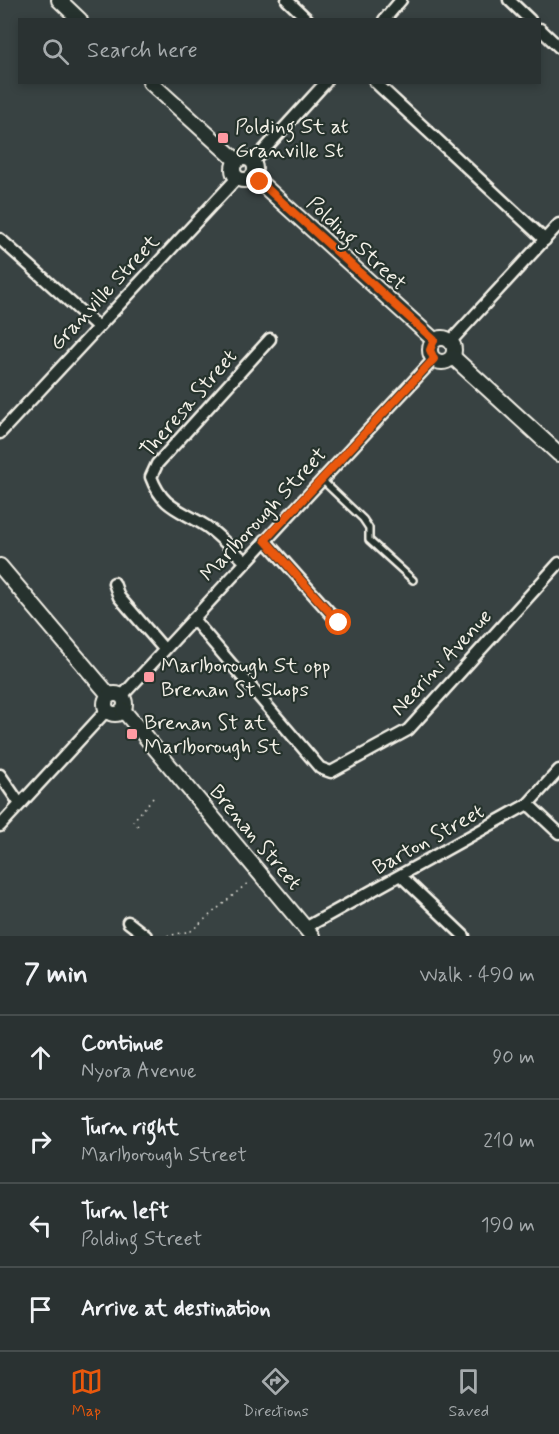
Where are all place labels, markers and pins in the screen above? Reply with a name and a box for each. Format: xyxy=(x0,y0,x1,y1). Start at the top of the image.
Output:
place label: Polding St at Granville St xyxy=(235,113,349,165)
marker: Polding St at Granville St xyxy=(216,131,230,145)
place label: Marlborough St opp Brenan St Shops xyxy=(161,652,330,704)
marker: Marlborough St opp Brenan St Shops xyxy=(142,670,156,684)
place label: Brenan St at Marlborough St xyxy=(144,709,282,761)
marker: Brenan St at Marlborough St xyxy=(125,727,139,741)

